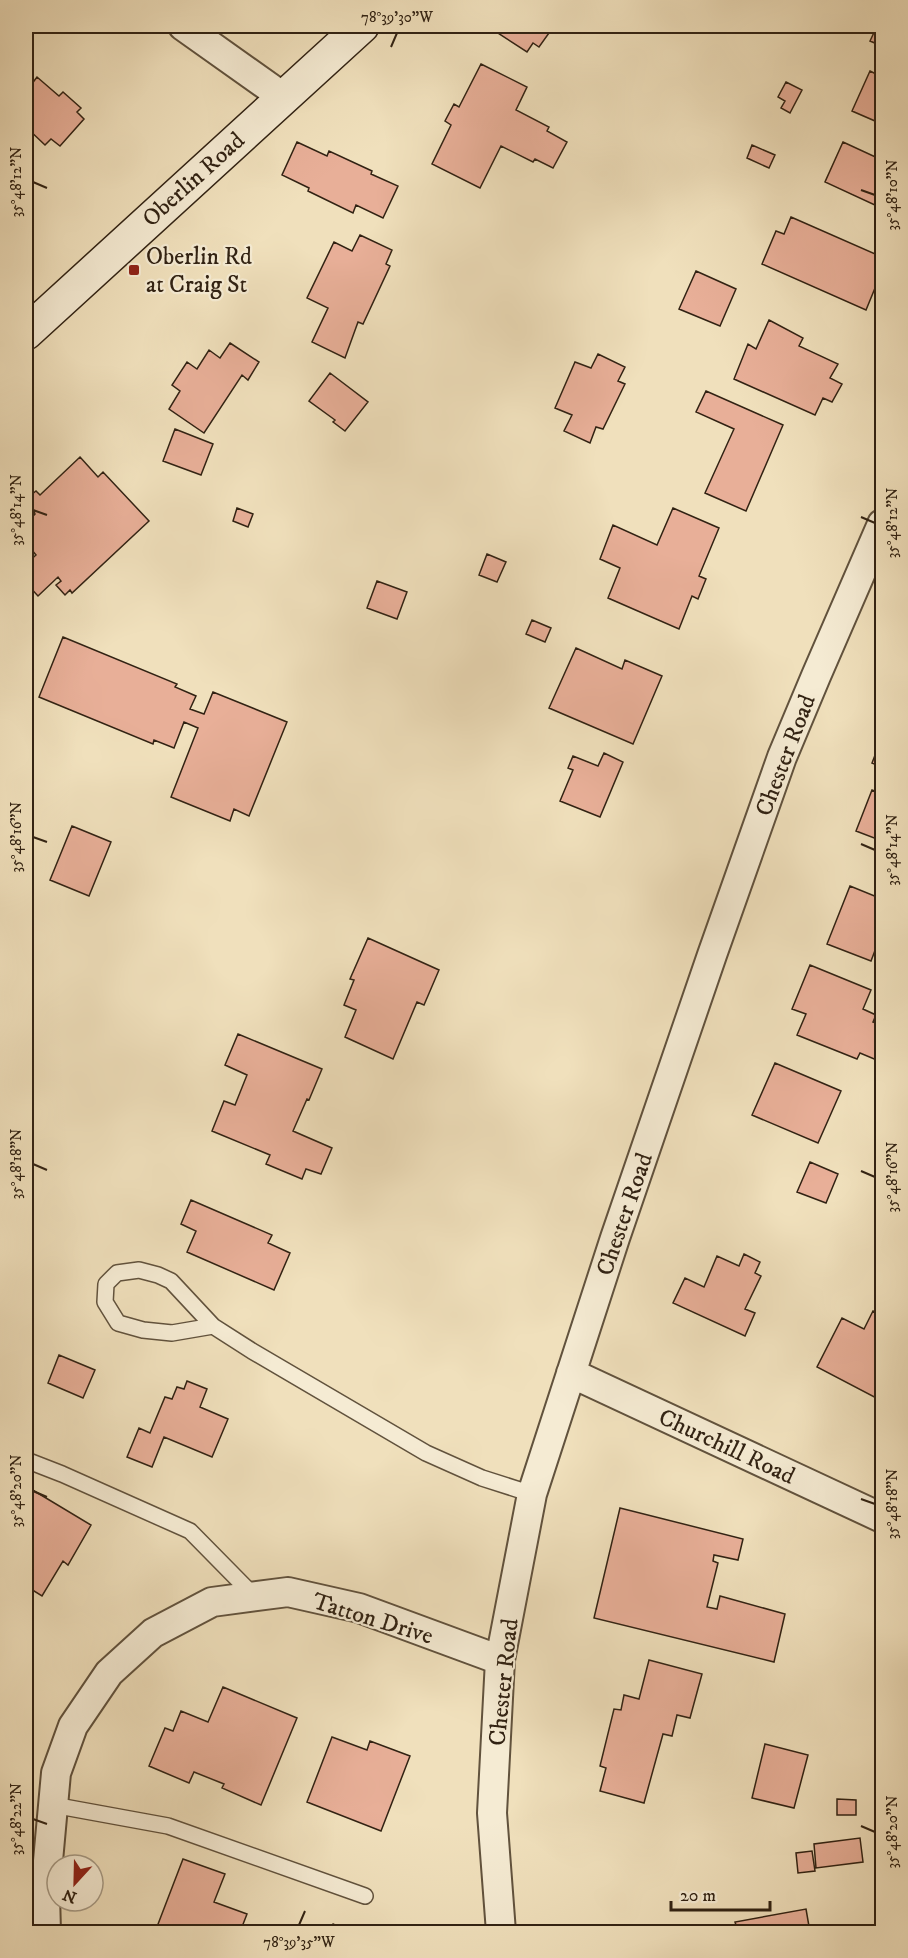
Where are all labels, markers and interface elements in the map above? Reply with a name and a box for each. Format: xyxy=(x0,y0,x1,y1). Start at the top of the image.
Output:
text: 78°39'30"W xyxy=(361,8,433,27)
street label: Oberlin Road xyxy=(136,126,251,234)
text: 35°48'12"N xyxy=(7,147,26,217)
text: 35°48'10"N xyxy=(883,159,902,231)
place label: Oberlin Rd at Craig St xyxy=(146,242,252,300)
marker: Oberlin Rd at Craig St xyxy=(127,263,141,277)
text: 35°48'14"N xyxy=(7,474,26,546)
text: 35°48'12"N xyxy=(883,488,902,558)
street label: Chester Road xyxy=(749,690,823,820)
text: 35°48'16"N xyxy=(7,802,26,872)
text: 35°48'14"N xyxy=(883,814,902,886)
text: 35°48'18"N xyxy=(7,1129,26,1199)
text: 35°48'16"N xyxy=(883,1142,902,1212)
street label: Chester Road xyxy=(590,1149,660,1280)
street label: Churchill Road xyxy=(654,1402,800,1492)
text: 35°48'20"N xyxy=(7,1454,26,1528)
text: 35°48'18"N xyxy=(883,1469,902,1539)
street label: Tatton Drive xyxy=(309,1586,437,1652)
street label: Chester Road xyxy=(482,1617,526,1747)
text: 35°48'22"N xyxy=(7,1783,26,1855)
text: 35°48'20"N xyxy=(883,1795,902,1869)
north arrow xyxy=(45,1853,105,1913)
scale bar xyxy=(671,1874,770,1912)
text: N xyxy=(60,1884,80,1908)
text: 20 m xyxy=(680,1885,716,1907)
text: 78°39'35"W xyxy=(263,1933,335,1952)

